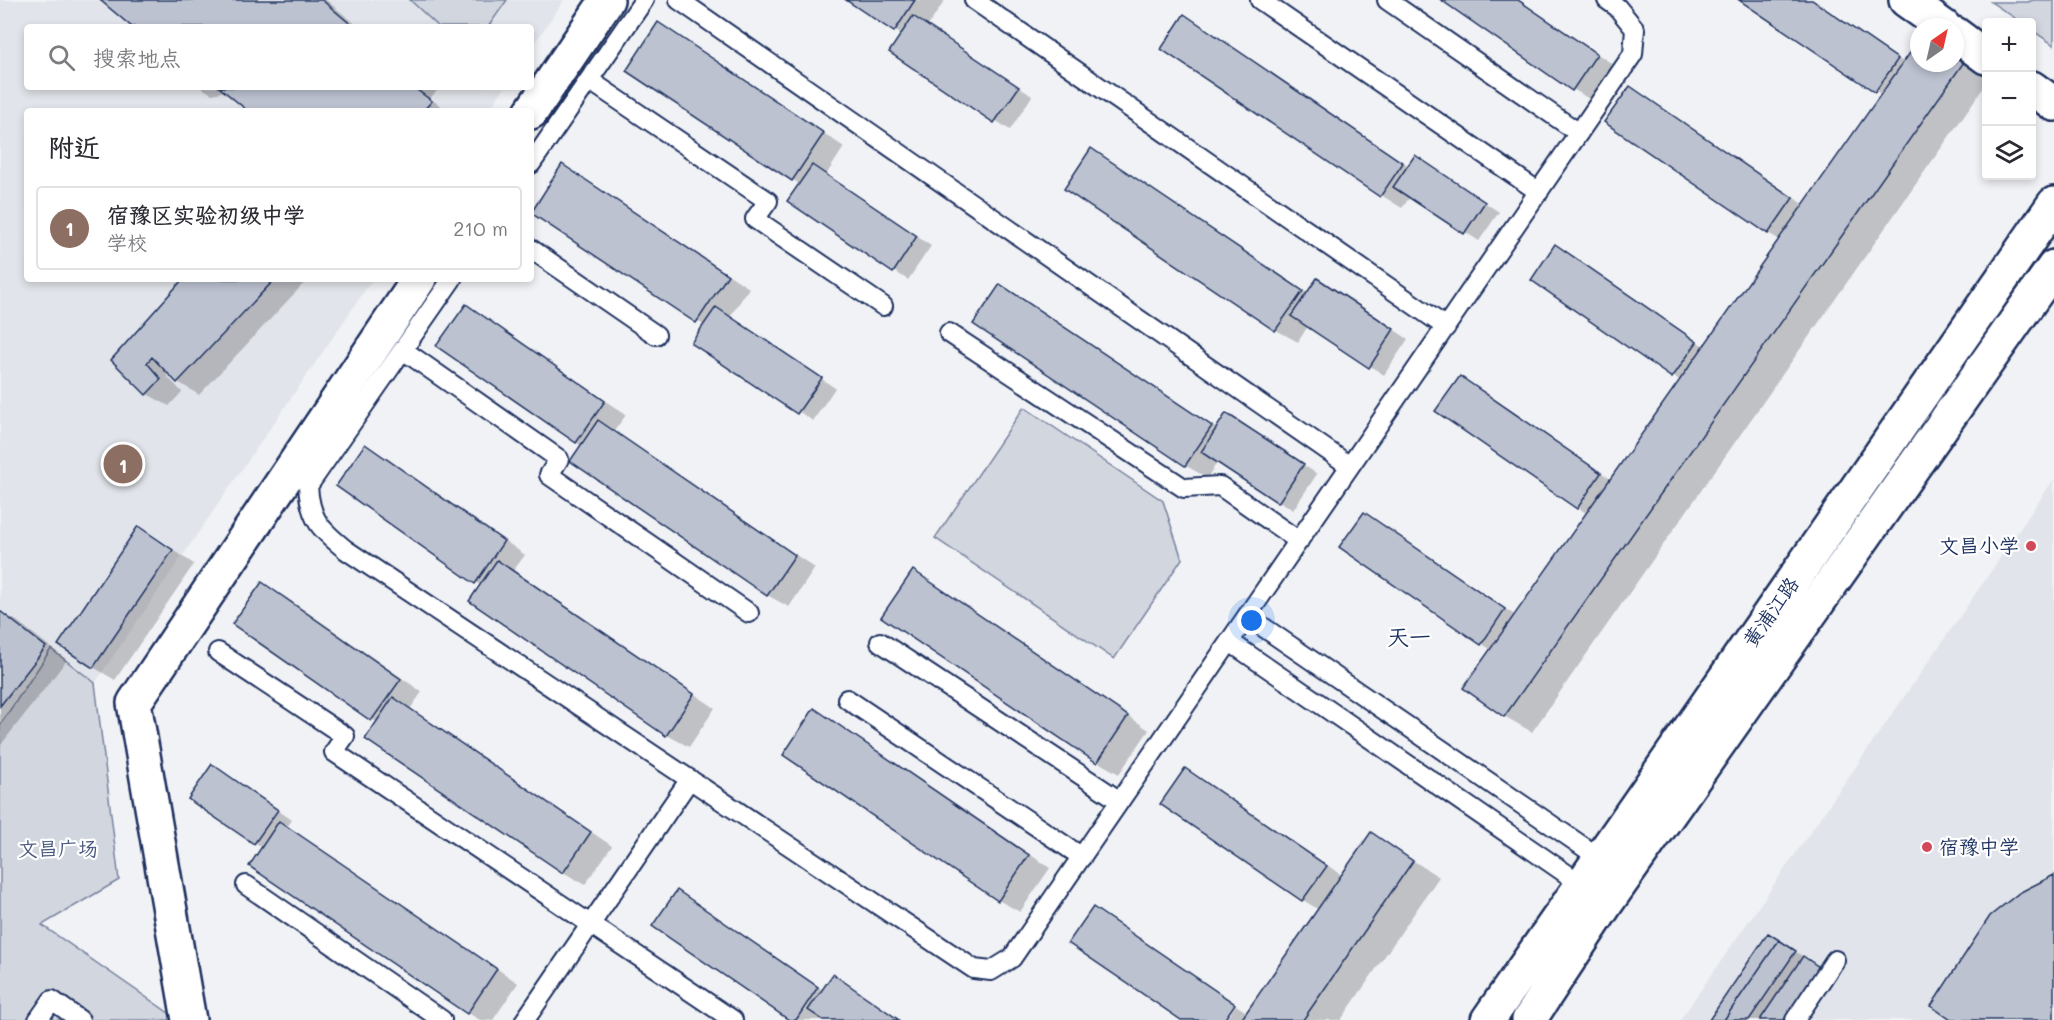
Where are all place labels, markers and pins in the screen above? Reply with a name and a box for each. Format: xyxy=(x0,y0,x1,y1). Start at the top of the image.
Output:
pin: 1 xyxy=(104,442,142,486)
place label: 文昌小学 xyxy=(1939,532,2019,558)
marker: 文昌小学 xyxy=(2024,539,2038,553)
place label: 宿豫中学 xyxy=(1939,833,2019,859)
marker: 宿豫中学 xyxy=(1920,840,1934,854)

